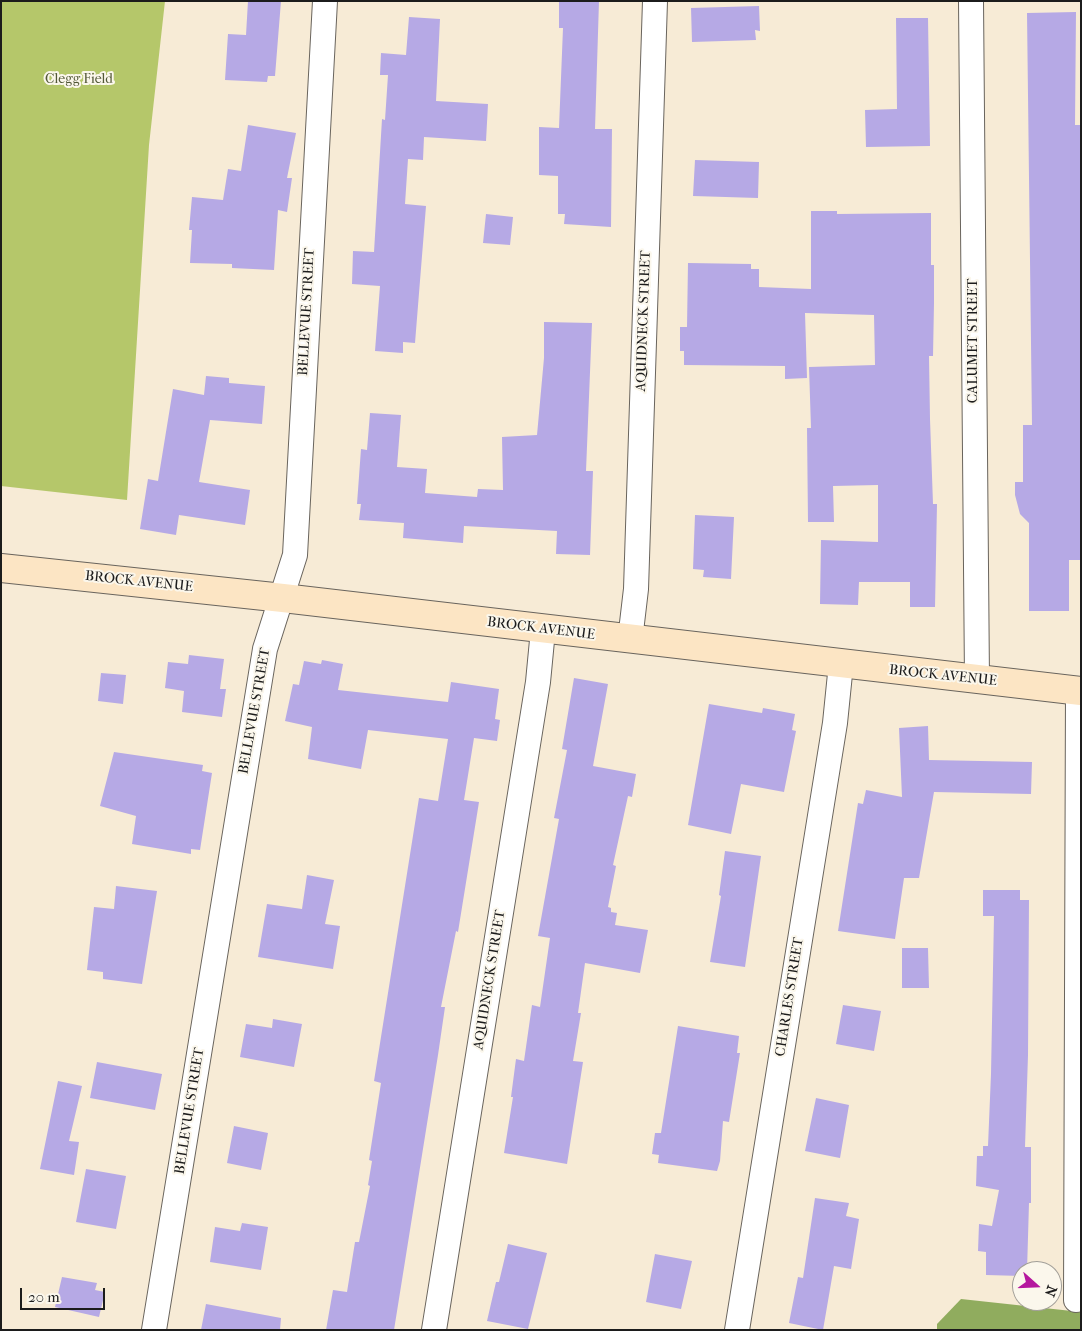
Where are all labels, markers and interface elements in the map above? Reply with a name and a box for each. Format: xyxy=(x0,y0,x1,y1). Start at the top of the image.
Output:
park label: Clegg Field xyxy=(45,72,113,88)
street label: BELLEVUE STREET xyxy=(295,248,319,376)
street label: AQUIDNECK STREET xyxy=(633,250,655,392)
street label: CALUMET STREET xyxy=(966,279,982,403)
street label: BROCK AVENUE xyxy=(84,568,194,596)
street label: BROCK AVENUE xyxy=(486,614,596,644)
street label: BELLEVUE STREET xyxy=(236,647,274,775)
street label: BROCK AVENUE xyxy=(888,662,998,690)
street label: AQUIDNECK STREET xyxy=(471,909,509,1051)
street label: CHARLES STREET xyxy=(772,936,808,1058)
street label: BELLEVUE STREET xyxy=(172,1047,208,1175)
north arrow xyxy=(1012,1261,1062,1311)
scale bar xyxy=(22,1278,108,1310)
text: N xyxy=(1041,1283,1060,1299)
text: 20 m xyxy=(28,1288,60,1306)

